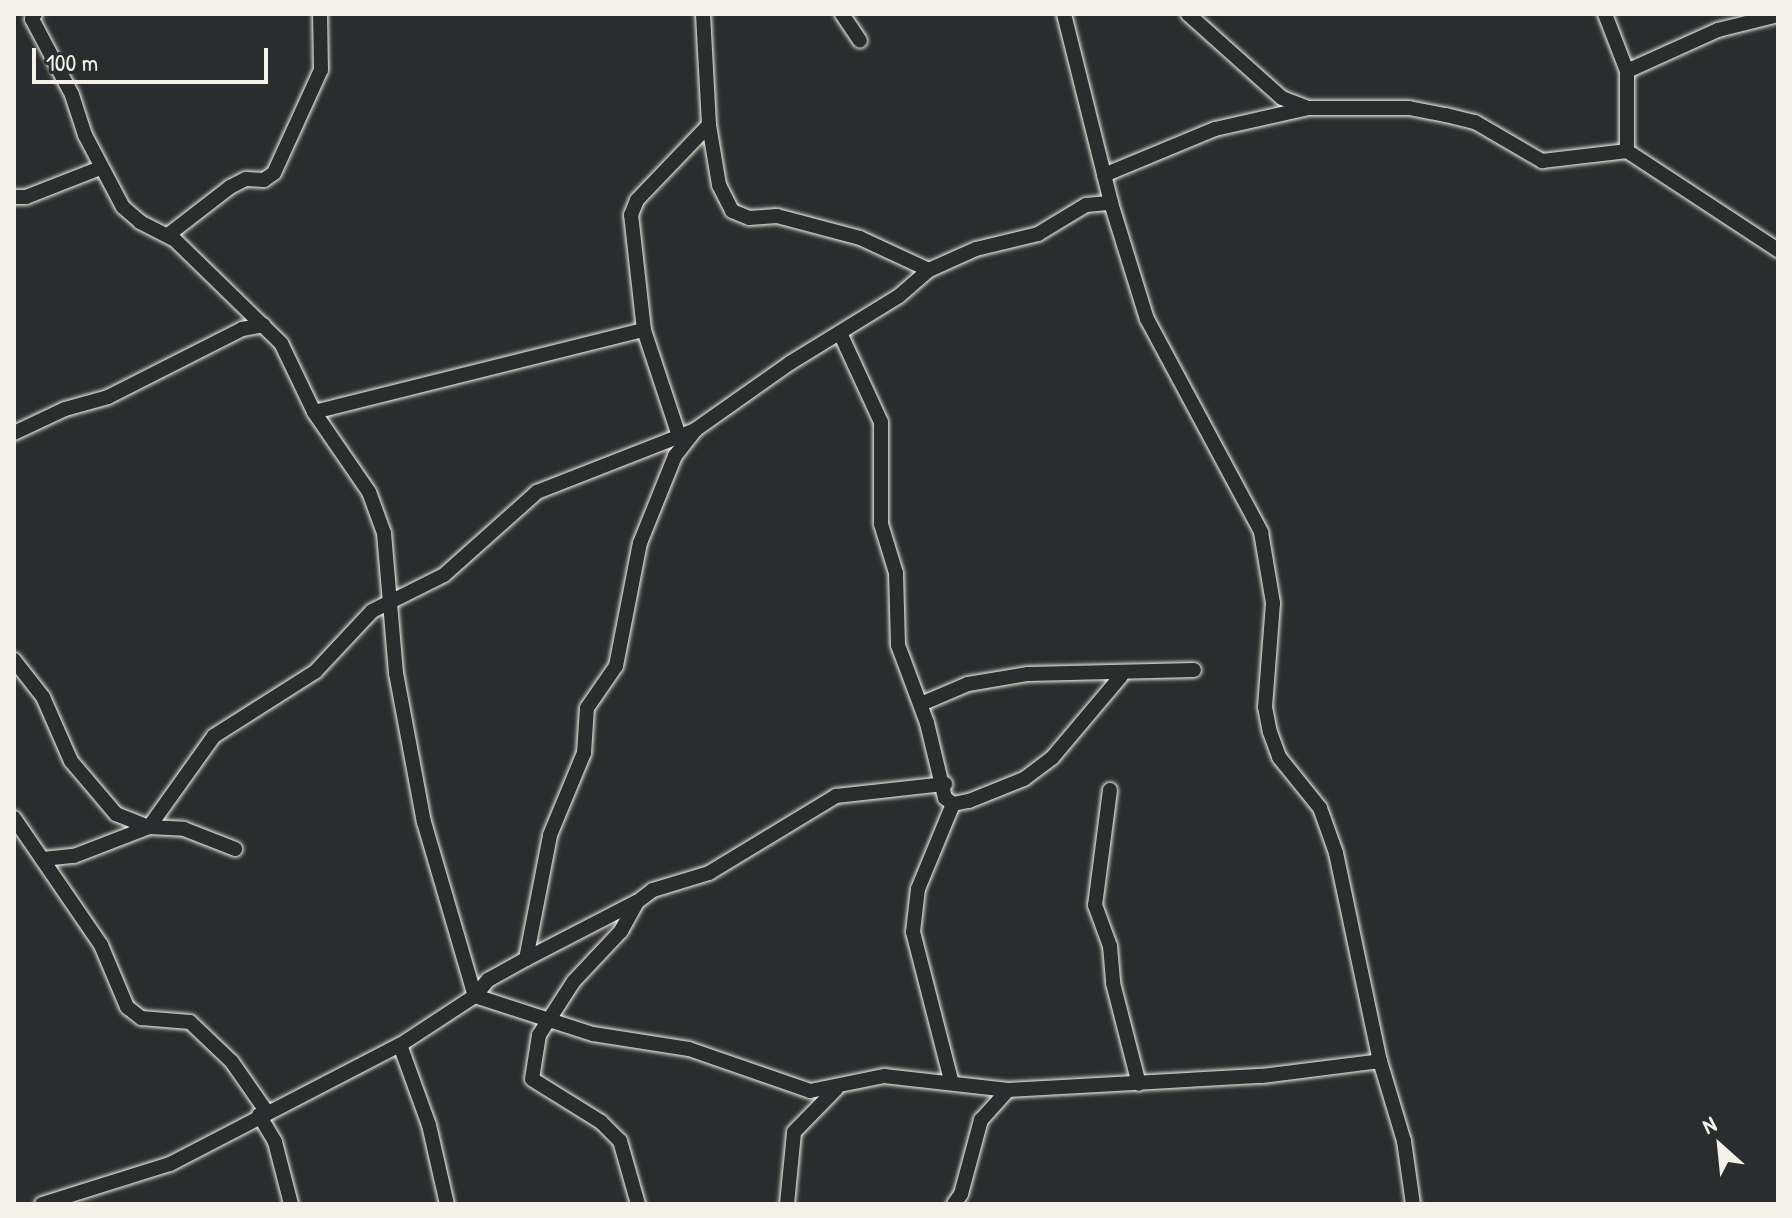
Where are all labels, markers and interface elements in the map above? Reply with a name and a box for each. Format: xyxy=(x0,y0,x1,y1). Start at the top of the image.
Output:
scale bar xyxy=(36,32,272,82)
text: 100 m xyxy=(46,46,98,78)
north arrow xyxy=(1680,1106,1760,1186)
text: N xyxy=(1697,1109,1721,1141)

